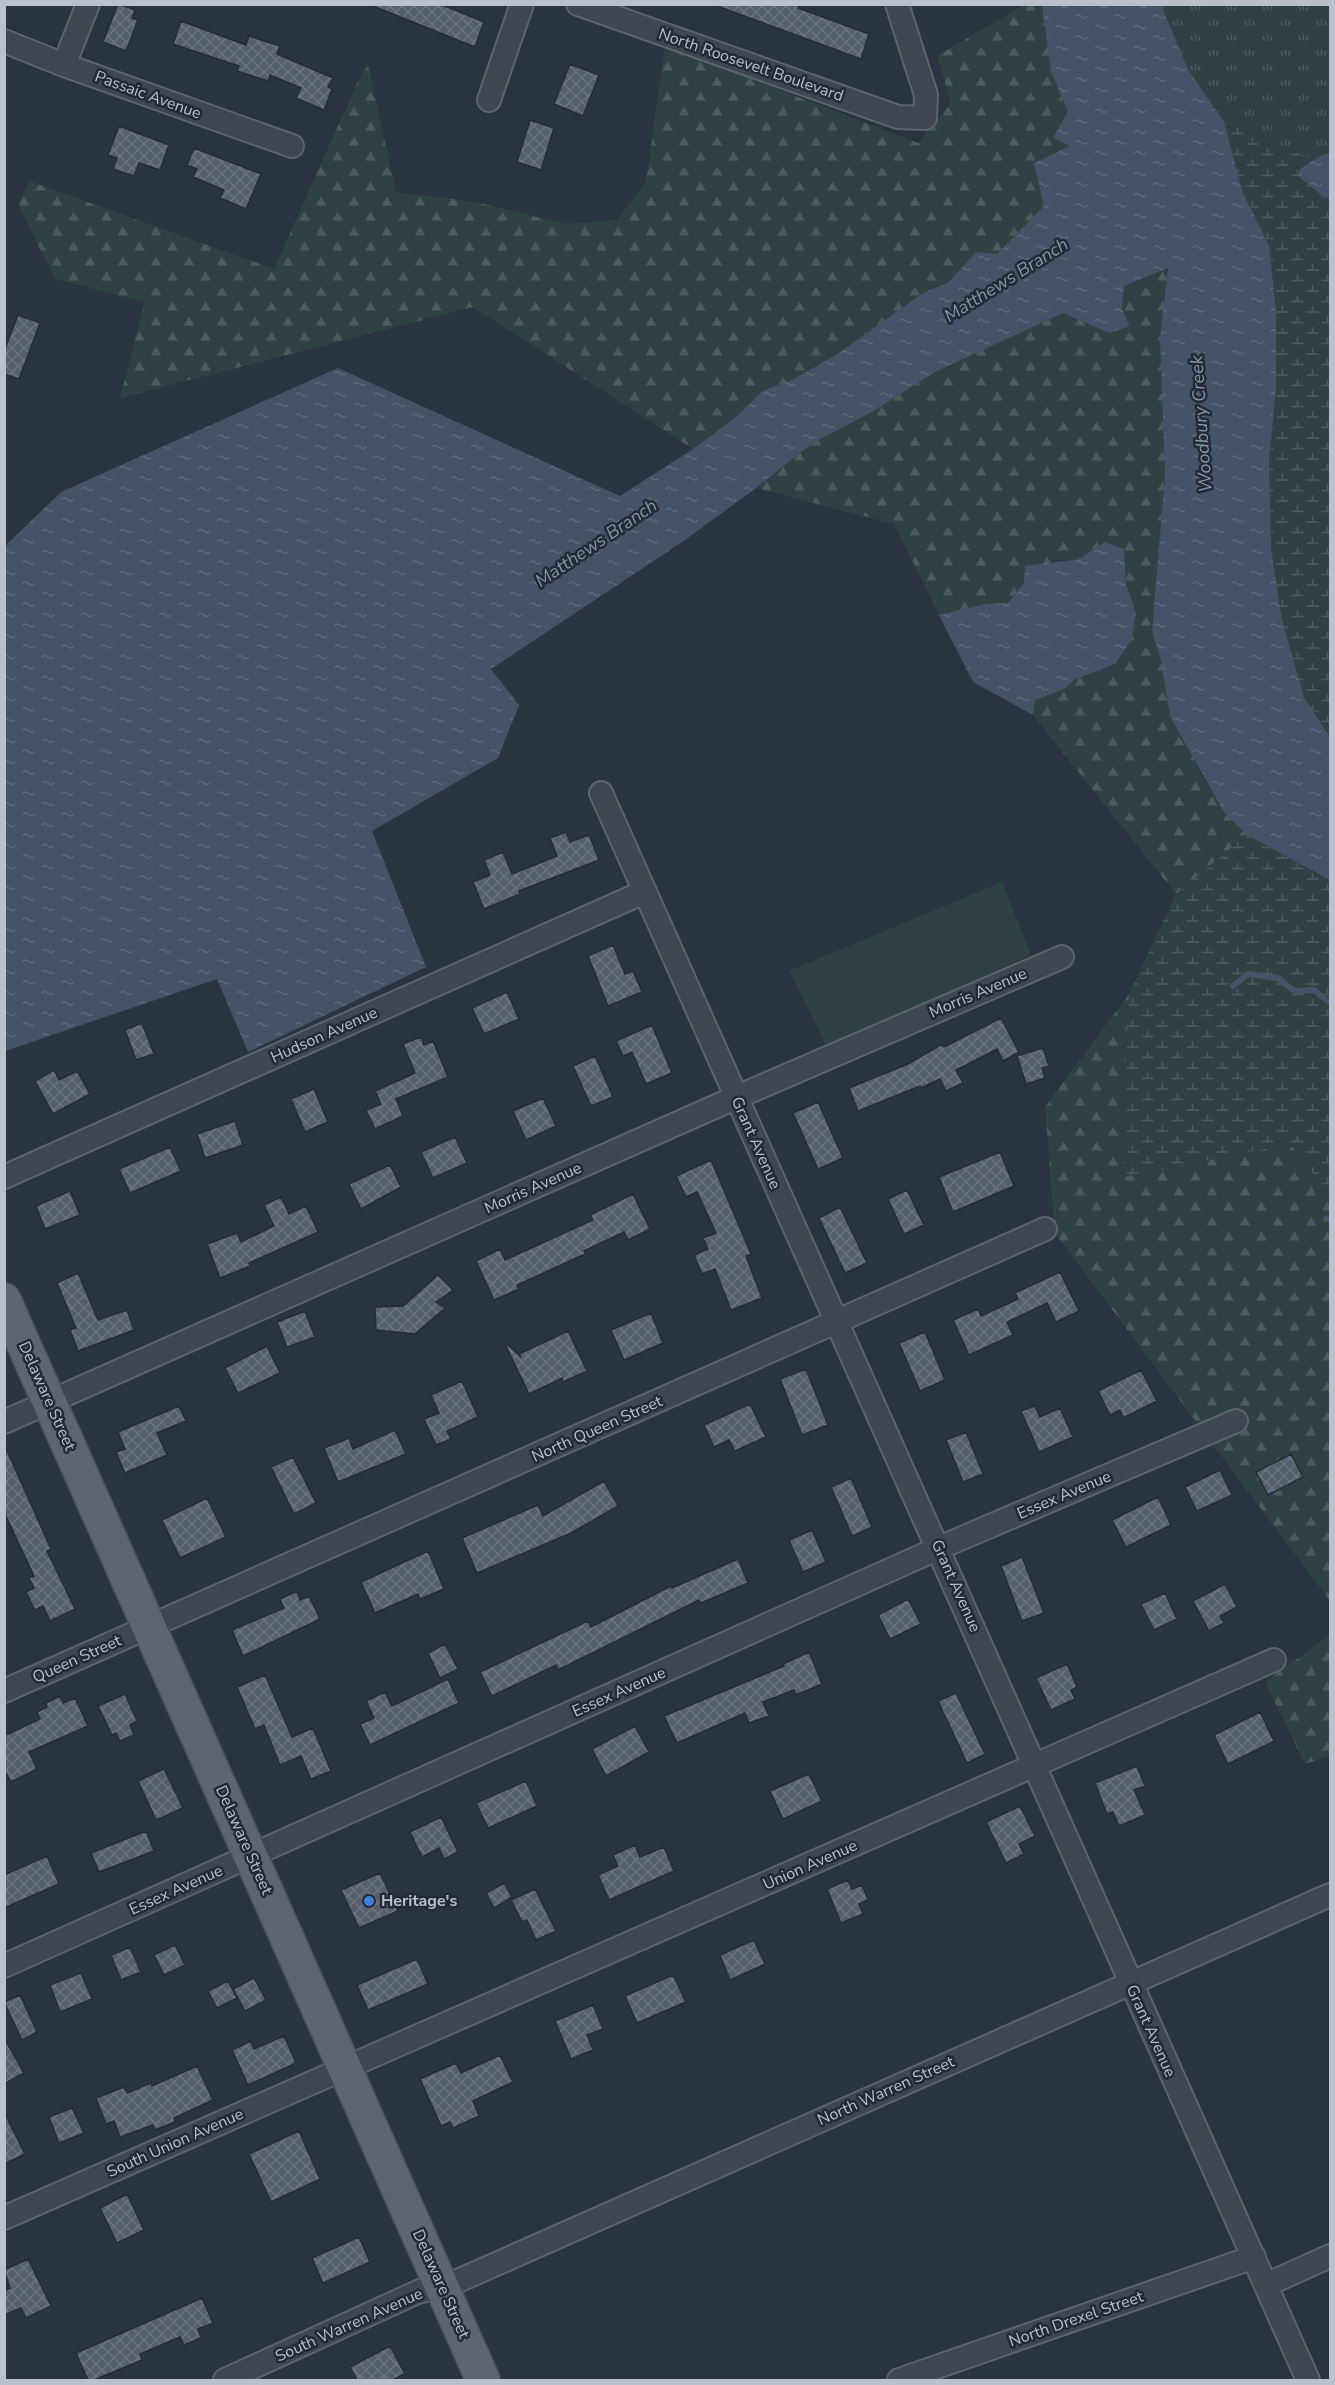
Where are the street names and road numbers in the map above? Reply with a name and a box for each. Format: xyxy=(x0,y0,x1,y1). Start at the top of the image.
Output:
street label: North Roosevelt Boulevard xyxy=(656,23,846,107)
street label: Passaic Avenue xyxy=(92,66,204,124)
street label: Morris Avenue xyxy=(926,963,1030,1023)
street label: Hudson Avenue xyxy=(267,1002,381,1068)
street label: Grant Avenue xyxy=(726,1093,786,1193)
street label: Morris Avenue xyxy=(481,1157,585,1219)
street label: Delaware Street xyxy=(13,1338,81,1454)
street label: North Queen Street xyxy=(528,1390,666,1468)
street label: Essex Avenue xyxy=(1014,1465,1114,1525)
street label: Grant Avenue xyxy=(926,1536,986,1636)
street label: Queen Street xyxy=(29,1629,125,1688)
street label: Essex Avenue xyxy=(569,1662,669,1722)
street label: Delaware Street xyxy=(210,1782,278,1898)
street label: Union Avenue xyxy=(759,1834,861,1896)
street label: Essex Avenue xyxy=(126,1860,226,1920)
street label: Grant Avenue xyxy=(1121,1981,1181,2081)
street label: North Warren Street xyxy=(814,2051,958,2131)
street label: South Union Avenue xyxy=(103,2103,247,2183)
street label: Delaware Street xyxy=(407,2226,475,2342)
street label: South Warren Avenue xyxy=(272,2283,426,2367)
street label: North Drexel Street xyxy=(1006,2286,1147,2352)

